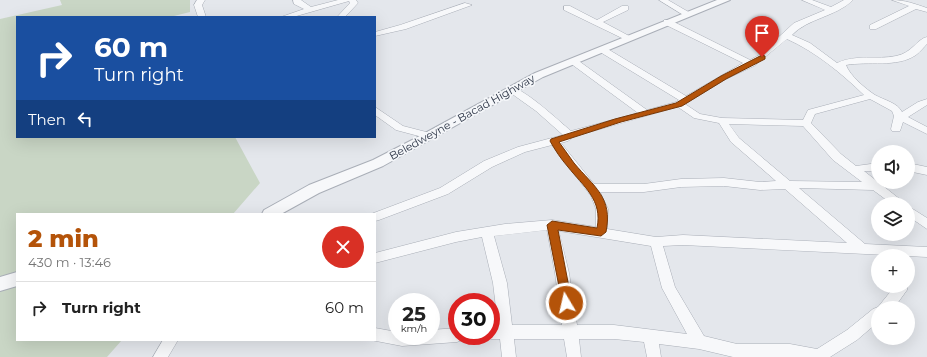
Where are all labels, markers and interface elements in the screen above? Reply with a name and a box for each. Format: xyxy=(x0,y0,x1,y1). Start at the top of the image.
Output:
pin xyxy=(745,16,779,57)
icon: arrive xyxy=(751,22,773,44)
text: 60 m xyxy=(94,30,168,64)
icon: right xyxy=(28,32,80,84)
text: Turn right xyxy=(94,64,184,86)
street label: Beledweyne - Bacad Highway xyxy=(387,71,537,163)
icon: left xyxy=(74,108,96,130)
text: Then xyxy=(28,110,66,129)
map controls xyxy=(871,145,915,345)
button: sound xyxy=(871,145,915,189)
button: layers xyxy=(871,197,915,241)
text: 2 min xyxy=(28,224,99,253)
button: close xyxy=(322,226,364,268)
button: + xyxy=(871,249,915,293)
text: 430 m · 13:46 xyxy=(28,254,111,270)
position arrow xyxy=(545,282,587,324)
speed limit sign: 30 xyxy=(448,293,500,345)
icon: right xyxy=(28,297,50,319)
text: Turn right xyxy=(62,298,141,317)
text: 60 m xyxy=(325,298,364,317)
button: − xyxy=(871,301,915,345)
text: 25 xyxy=(402,302,426,326)
text: km/h xyxy=(401,322,427,335)

